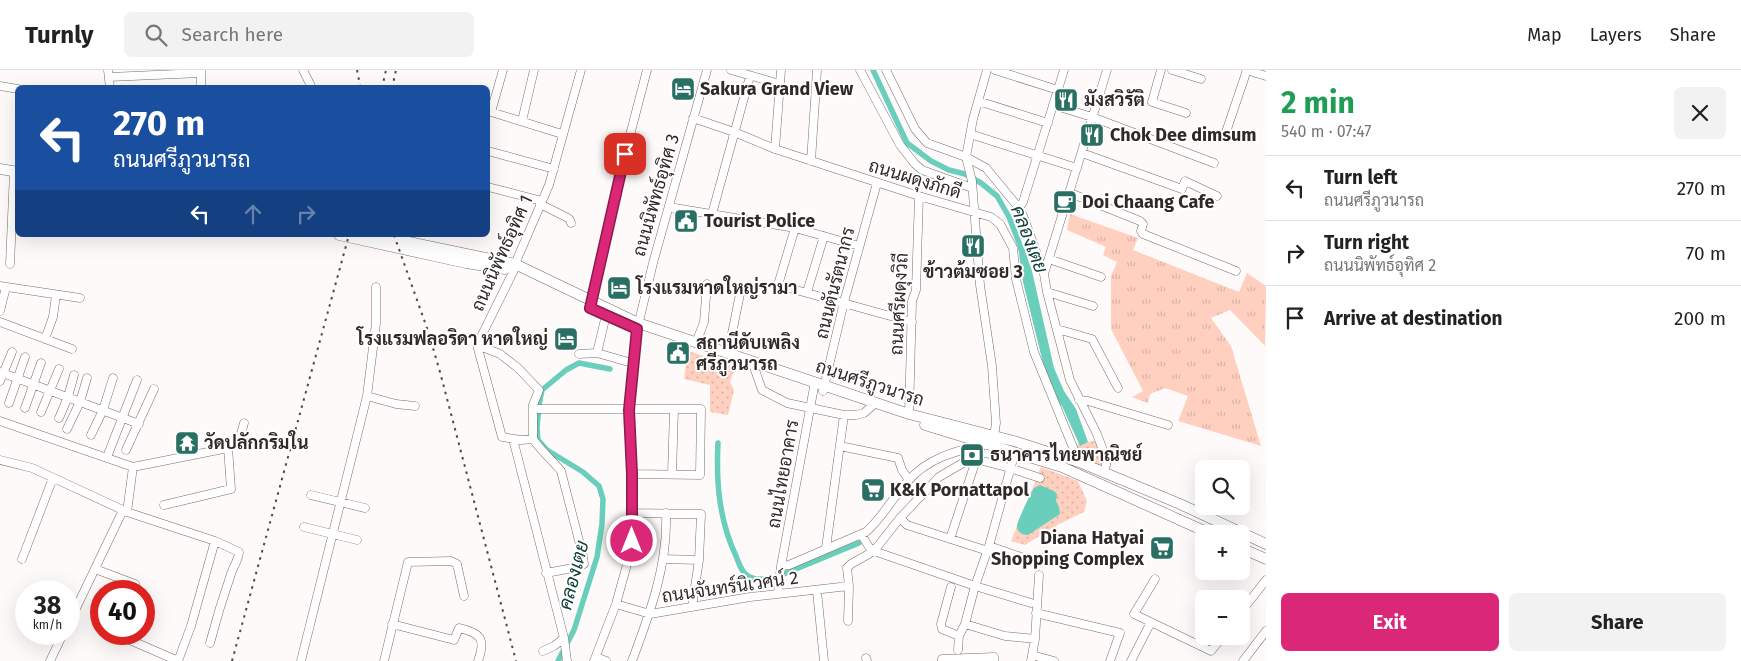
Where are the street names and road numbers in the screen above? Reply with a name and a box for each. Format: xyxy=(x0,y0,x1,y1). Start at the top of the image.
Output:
street label: ถนนนิพัทธ์อุทิศ 3 xyxy=(626,131,685,259)
street label: ถนนผดุงภักดี xyxy=(866,153,964,204)
street label: ถนนนิพัทธ์อุทิศ 1 xyxy=(465,191,538,315)
street label: ถนนตันรัตนากร xyxy=(810,224,860,341)
street label: ถนนศรีผดุงวิถี xyxy=(883,252,914,356)
street label: ถนนศรีภูวนารถ xyxy=(812,353,928,413)
street label: ถนนไทยอาคาร xyxy=(761,417,803,530)
street label: ถนนจันทร์นิเวศน์ 2 xyxy=(660,565,800,607)

